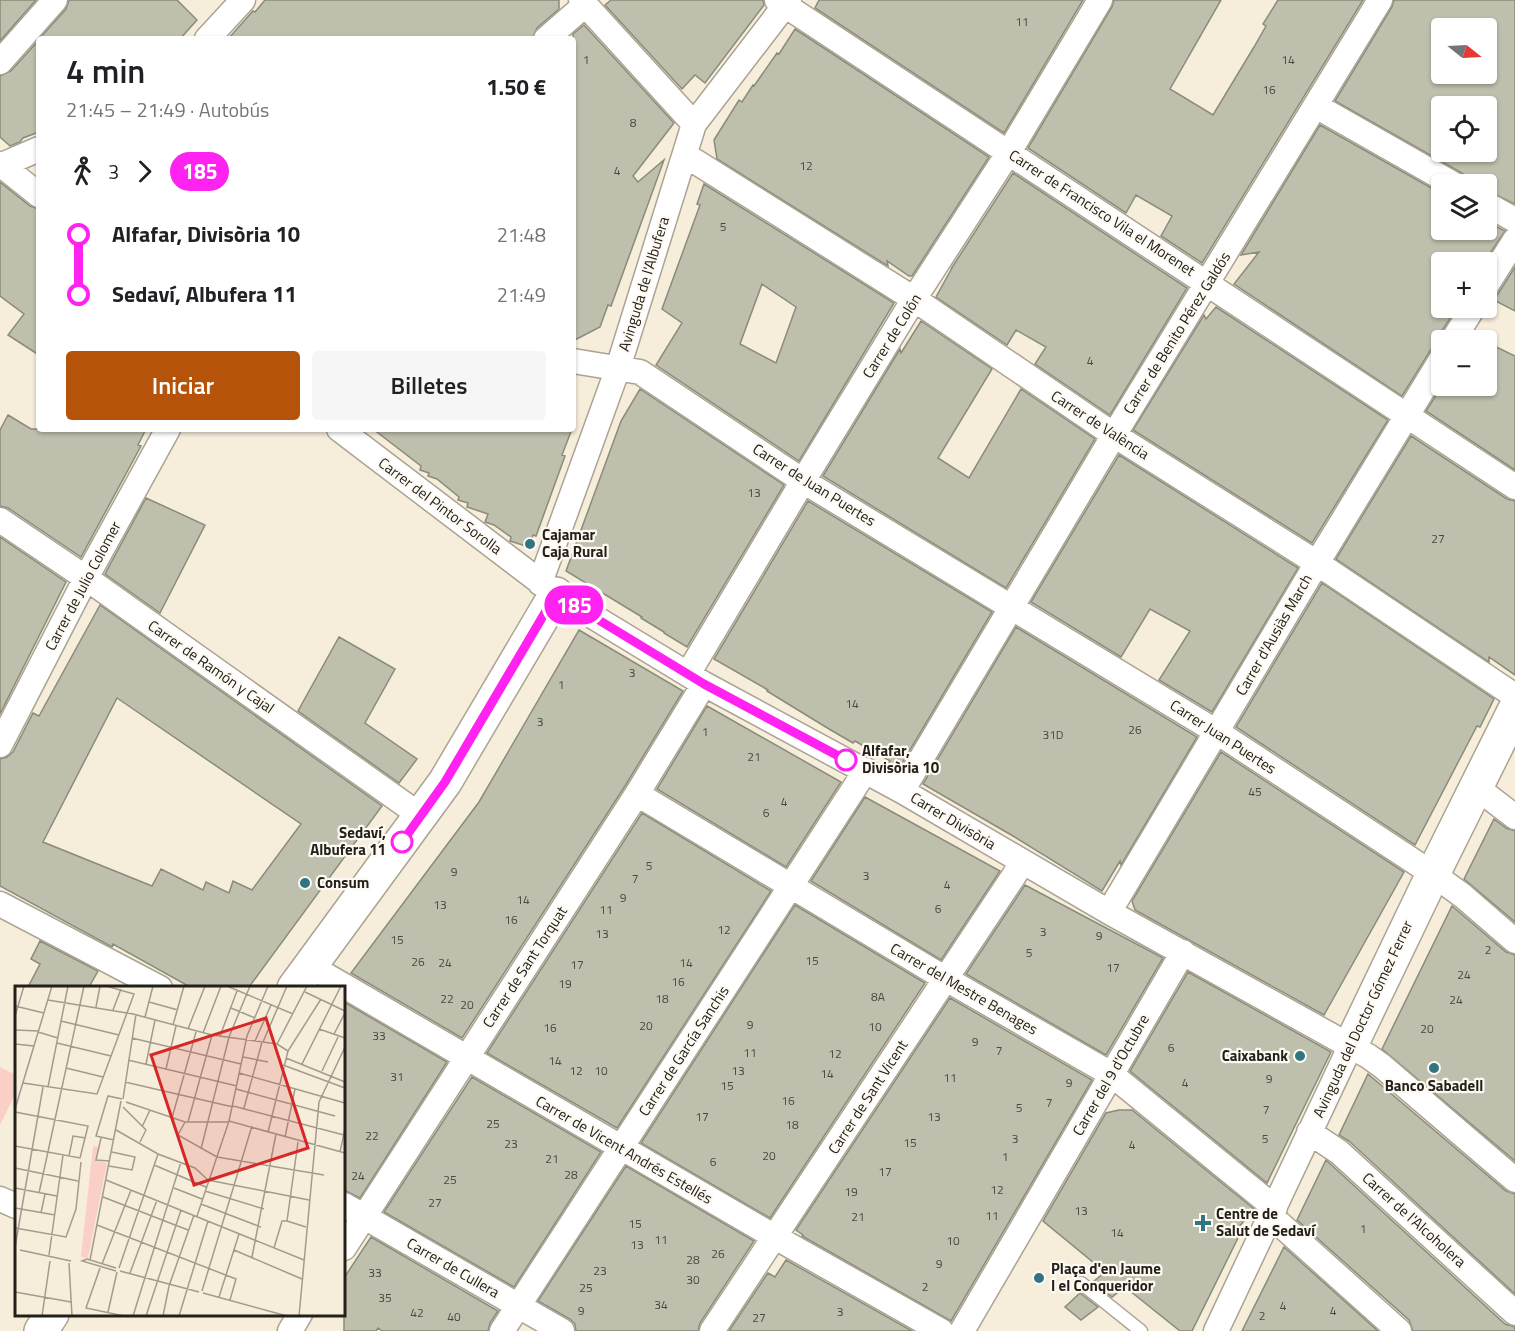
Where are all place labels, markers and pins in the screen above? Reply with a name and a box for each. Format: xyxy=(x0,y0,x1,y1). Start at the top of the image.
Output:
place label: Cajamar Caja Rural xyxy=(542,523,608,563)
marker: Cajamar Caja Rural xyxy=(523,537,537,551)
place label: Alfafar, Divisòria 10 xyxy=(862,739,940,779)
marker: Alfafar, Divisòria 10 xyxy=(835,749,857,771)
place label: Sedaví, Albufera 11 xyxy=(310,821,386,861)
marker: Sedaví, Albufera 11 xyxy=(391,831,413,853)
place label: Consum xyxy=(317,871,369,894)
marker: Consum xyxy=(298,876,312,890)
place label: Caixabank xyxy=(1222,1044,1288,1067)
marker: Caixabank xyxy=(1293,1049,1307,1063)
marker: Banco Sabadell xyxy=(1427,1061,1441,1075)
place label: Banco Sabadell xyxy=(1385,1074,1483,1097)
place label: Centre de Salut de Sedaví xyxy=(1216,1202,1316,1242)
marker: Centre de Salut de Sedaví xyxy=(1194,1214,1212,1232)
place label: Plaça d'en Jaume I el Conqueridor xyxy=(1051,1257,1161,1297)
marker: Plaça d'en Jaume I el Conqueridor xyxy=(1032,1271,1046,1285)

